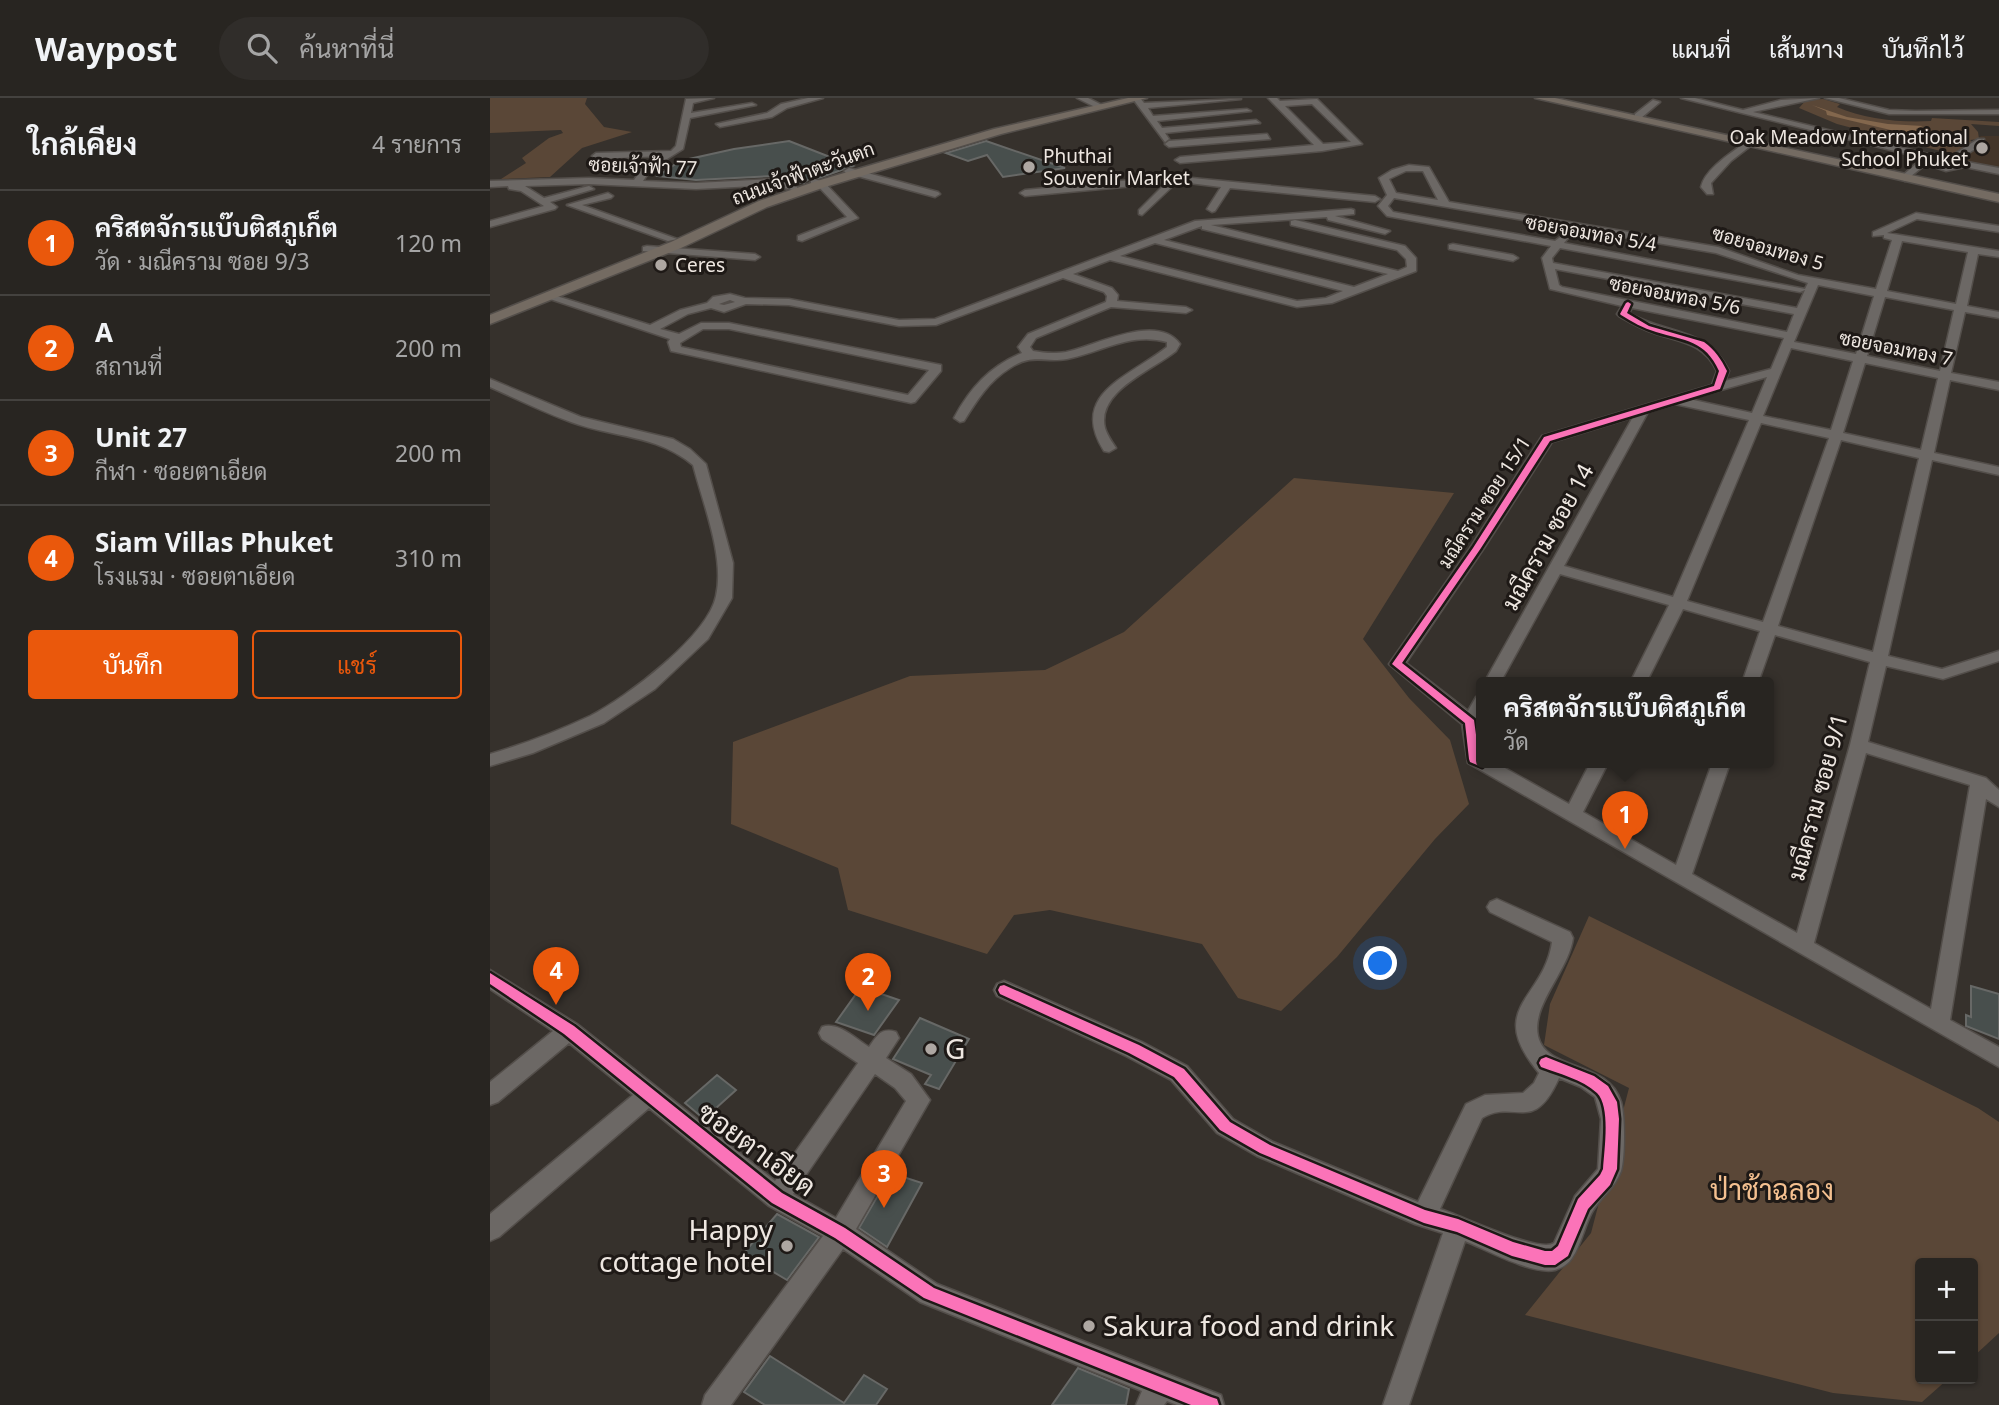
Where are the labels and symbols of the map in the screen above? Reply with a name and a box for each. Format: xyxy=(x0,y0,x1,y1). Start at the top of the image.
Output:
place label: Oak Meadow International School Phuket xyxy=(1730,124,1968,172)
street label: ถนนเจ้าฟ้าตะวันตก xyxy=(728,135,878,211)
marker: Oak Meadow International School Phuket xyxy=(1974,140,1990,156)
place label: Phuthai Souvenir Market xyxy=(1043,143,1190,191)
street label: ซอยเจ้าฟ้า 77 xyxy=(588,151,698,181)
marker: Phuthai Souvenir Market xyxy=(1021,159,1037,175)
street label: ซอยจอมทอง 5/4 xyxy=(1523,209,1659,257)
street label: ซอยจอมทอง 5 xyxy=(1709,220,1827,276)
place label: Ceres xyxy=(675,252,725,278)
marker: Ceres xyxy=(653,257,669,273)
street label: ซอยจอมทอง 5/6 xyxy=(1607,270,1743,320)
street label: ซอยจอมทอง 7 xyxy=(1837,324,1955,372)
street label: มณีคราม ซอย 15/1 xyxy=(1432,431,1536,573)
street label: มณีคราม ซอย 14 xyxy=(1494,458,1601,615)
street label: มณีคราม ซอย 9/1 xyxy=(1779,710,1855,884)
pin: 1 xyxy=(1602,791,1648,849)
your location xyxy=(1363,946,1397,980)
pin: 4 xyxy=(533,947,579,1005)
pin: 2 xyxy=(845,953,891,1011)
place label: G xyxy=(945,1029,965,1067)
marker: G xyxy=(923,1041,939,1057)
street label: ซอยตาเอียด xyxy=(691,1092,825,1204)
pin: 3 xyxy=(861,1150,907,1208)
park label: ป่าช้าฉลอง xyxy=(1710,1170,1834,1208)
place label: Happy cottage hotel xyxy=(599,1210,774,1280)
marker: Happy cottage hotel xyxy=(779,1238,795,1254)
place label: Sakura food and drink xyxy=(1103,1306,1394,1344)
marker: Sakura food and drink xyxy=(1081,1318,1097,1334)

